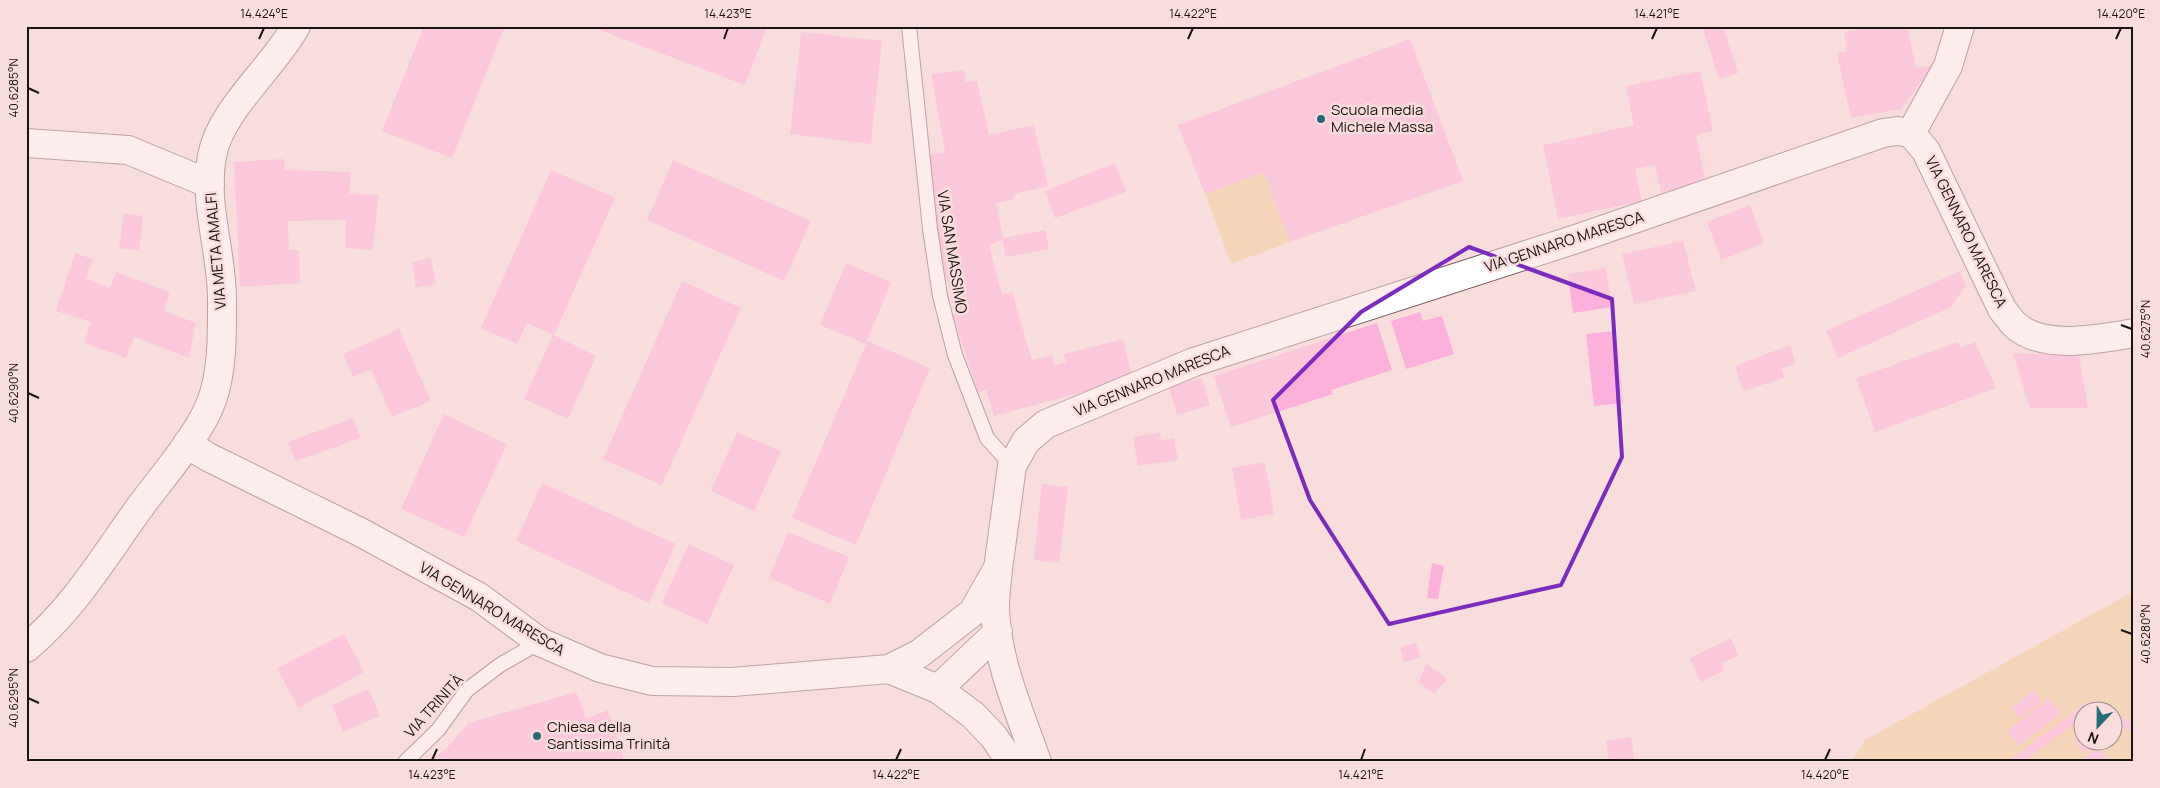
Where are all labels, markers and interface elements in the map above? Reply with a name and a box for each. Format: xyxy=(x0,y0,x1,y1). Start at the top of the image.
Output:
text: 14.424°E xyxy=(240,5,288,22)
text: 14.423°E xyxy=(704,5,752,22)
text: 14.422°E xyxy=(1169,5,1217,22)
text: 14.421°E xyxy=(1634,5,1680,22)
text: 14.420°E xyxy=(2097,5,2145,22)
text: 40.6285°N xyxy=(5,58,22,118)
place label: Scuola media Michele Massa xyxy=(1331,99,1433,137)
marker: Scuola media Michele Massa xyxy=(1315,113,1327,125)
street label: VIA GENNARO MARESCA xyxy=(1921,152,2013,312)
street label: VIA SAN MASSIMO xyxy=(932,189,973,315)
street label: VIA META AMALFI xyxy=(200,192,231,311)
street label: VIA GENNARO MARESCA xyxy=(1481,206,1647,277)
text: 40.6275°N xyxy=(2137,300,2154,358)
street label: VIA GENNARO MARESCA xyxy=(1071,339,1233,421)
text: 40.6290°N xyxy=(5,363,22,423)
street label: VIA GENNARO MARESCA xyxy=(416,557,569,661)
text: 40.6280°N xyxy=(2137,604,2154,664)
text: 40.6295°N xyxy=(5,668,22,728)
street label: VIA TRINITÀ xyxy=(399,669,468,742)
north arrow xyxy=(2072,700,2122,750)
place label: Chiesa della Santissima Trinità xyxy=(547,716,670,754)
text: N xyxy=(2085,728,2101,749)
marker: Chiesa della Santissima Trinità xyxy=(531,730,543,742)
text: 14.423°E xyxy=(408,766,456,783)
text: 14.422°E xyxy=(872,766,920,783)
text: 14.421°E xyxy=(1338,766,1384,783)
text: 14.420°E xyxy=(1801,766,1849,783)

